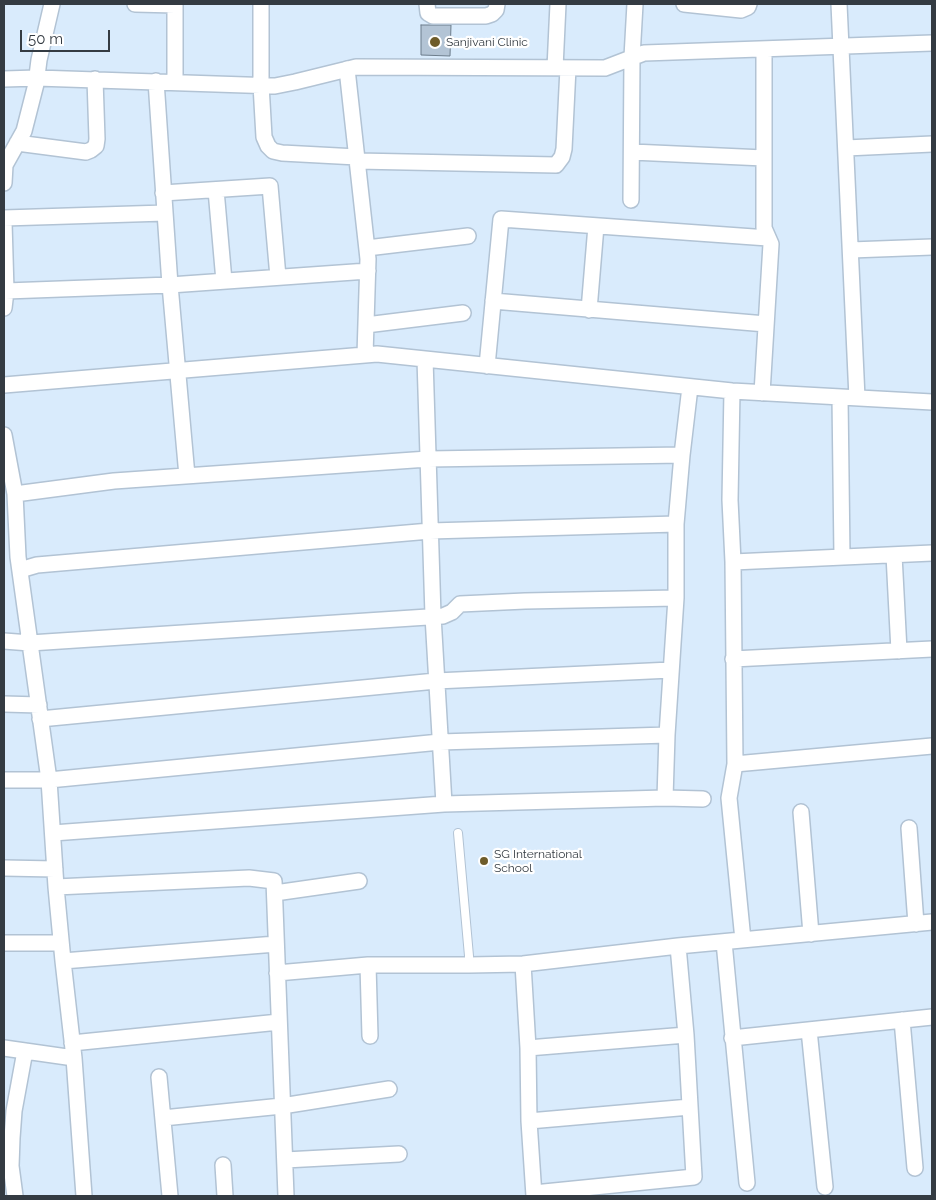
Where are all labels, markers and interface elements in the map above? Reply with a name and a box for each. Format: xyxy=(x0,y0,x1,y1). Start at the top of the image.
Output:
scale bar xyxy=(22,20,112,52)
text: 50 m xyxy=(28,30,63,48)
marker: Sanjivani Clinic xyxy=(428,35,442,49)
place label: Sanjivani Clinic xyxy=(446,35,528,49)
place label: SG International School xyxy=(494,847,582,875)
marker: SG International School xyxy=(478,855,490,867)

